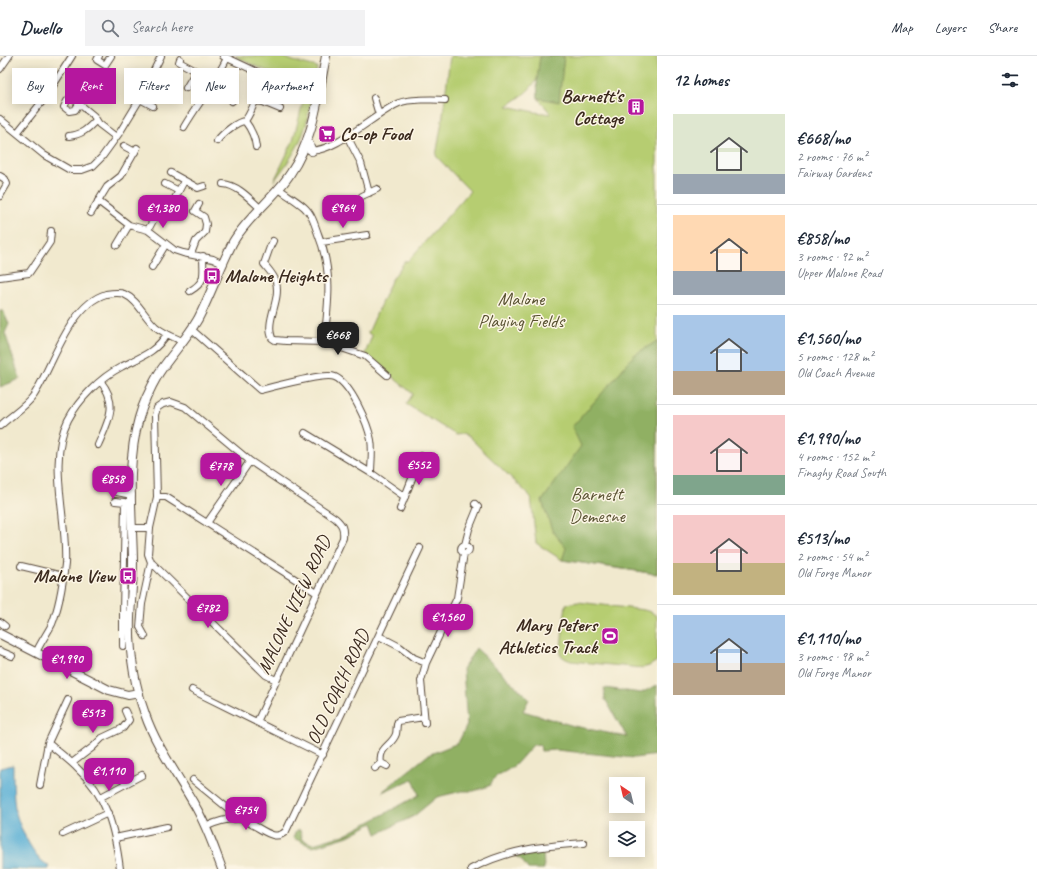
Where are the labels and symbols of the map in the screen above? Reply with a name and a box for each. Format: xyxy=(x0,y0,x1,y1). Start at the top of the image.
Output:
place label: Barnett's Cottage xyxy=(561,84,625,130)
building icon: Barnett's Cottage xyxy=(626,97,646,117)
place label: Co-op Food xyxy=(340,122,414,146)
supermarket icon: Co-op Food xyxy=(317,124,337,144)
pin: €1,380 xyxy=(130,195,196,229)
pin: €964 xyxy=(319,195,367,229)
place label: Malone Heights xyxy=(225,264,329,288)
bus stop icon: Malone Heights xyxy=(202,266,222,286)
park label: Malone Playing Fields xyxy=(478,287,566,333)
pin: €668 xyxy=(314,322,362,356)
pin: €552 xyxy=(395,452,443,486)
pin: €778 xyxy=(197,453,245,487)
pin: €858 xyxy=(89,466,137,500)
park label: Barnett Demesne xyxy=(569,482,627,528)
street label: MALONE VIEW ROAD xyxy=(252,530,337,678)
place label: Malone View xyxy=(34,564,117,588)
bus stop icon: Malone View xyxy=(118,566,138,586)
pin: €782 xyxy=(184,595,232,629)
pin: €1,560 xyxy=(415,604,481,638)
place label: Mary Peters Athletics Track xyxy=(498,613,599,659)
street label: OLD COACH ROAD xyxy=(301,624,376,748)
sports icon: Mary Peters Athletics Track xyxy=(600,626,620,646)
pin: €1,990 xyxy=(34,646,100,680)
pin: €513 xyxy=(69,700,117,734)
pin: €1,110 xyxy=(76,758,142,792)
north arrow xyxy=(609,777,645,813)
pin: €754 xyxy=(222,797,270,831)

